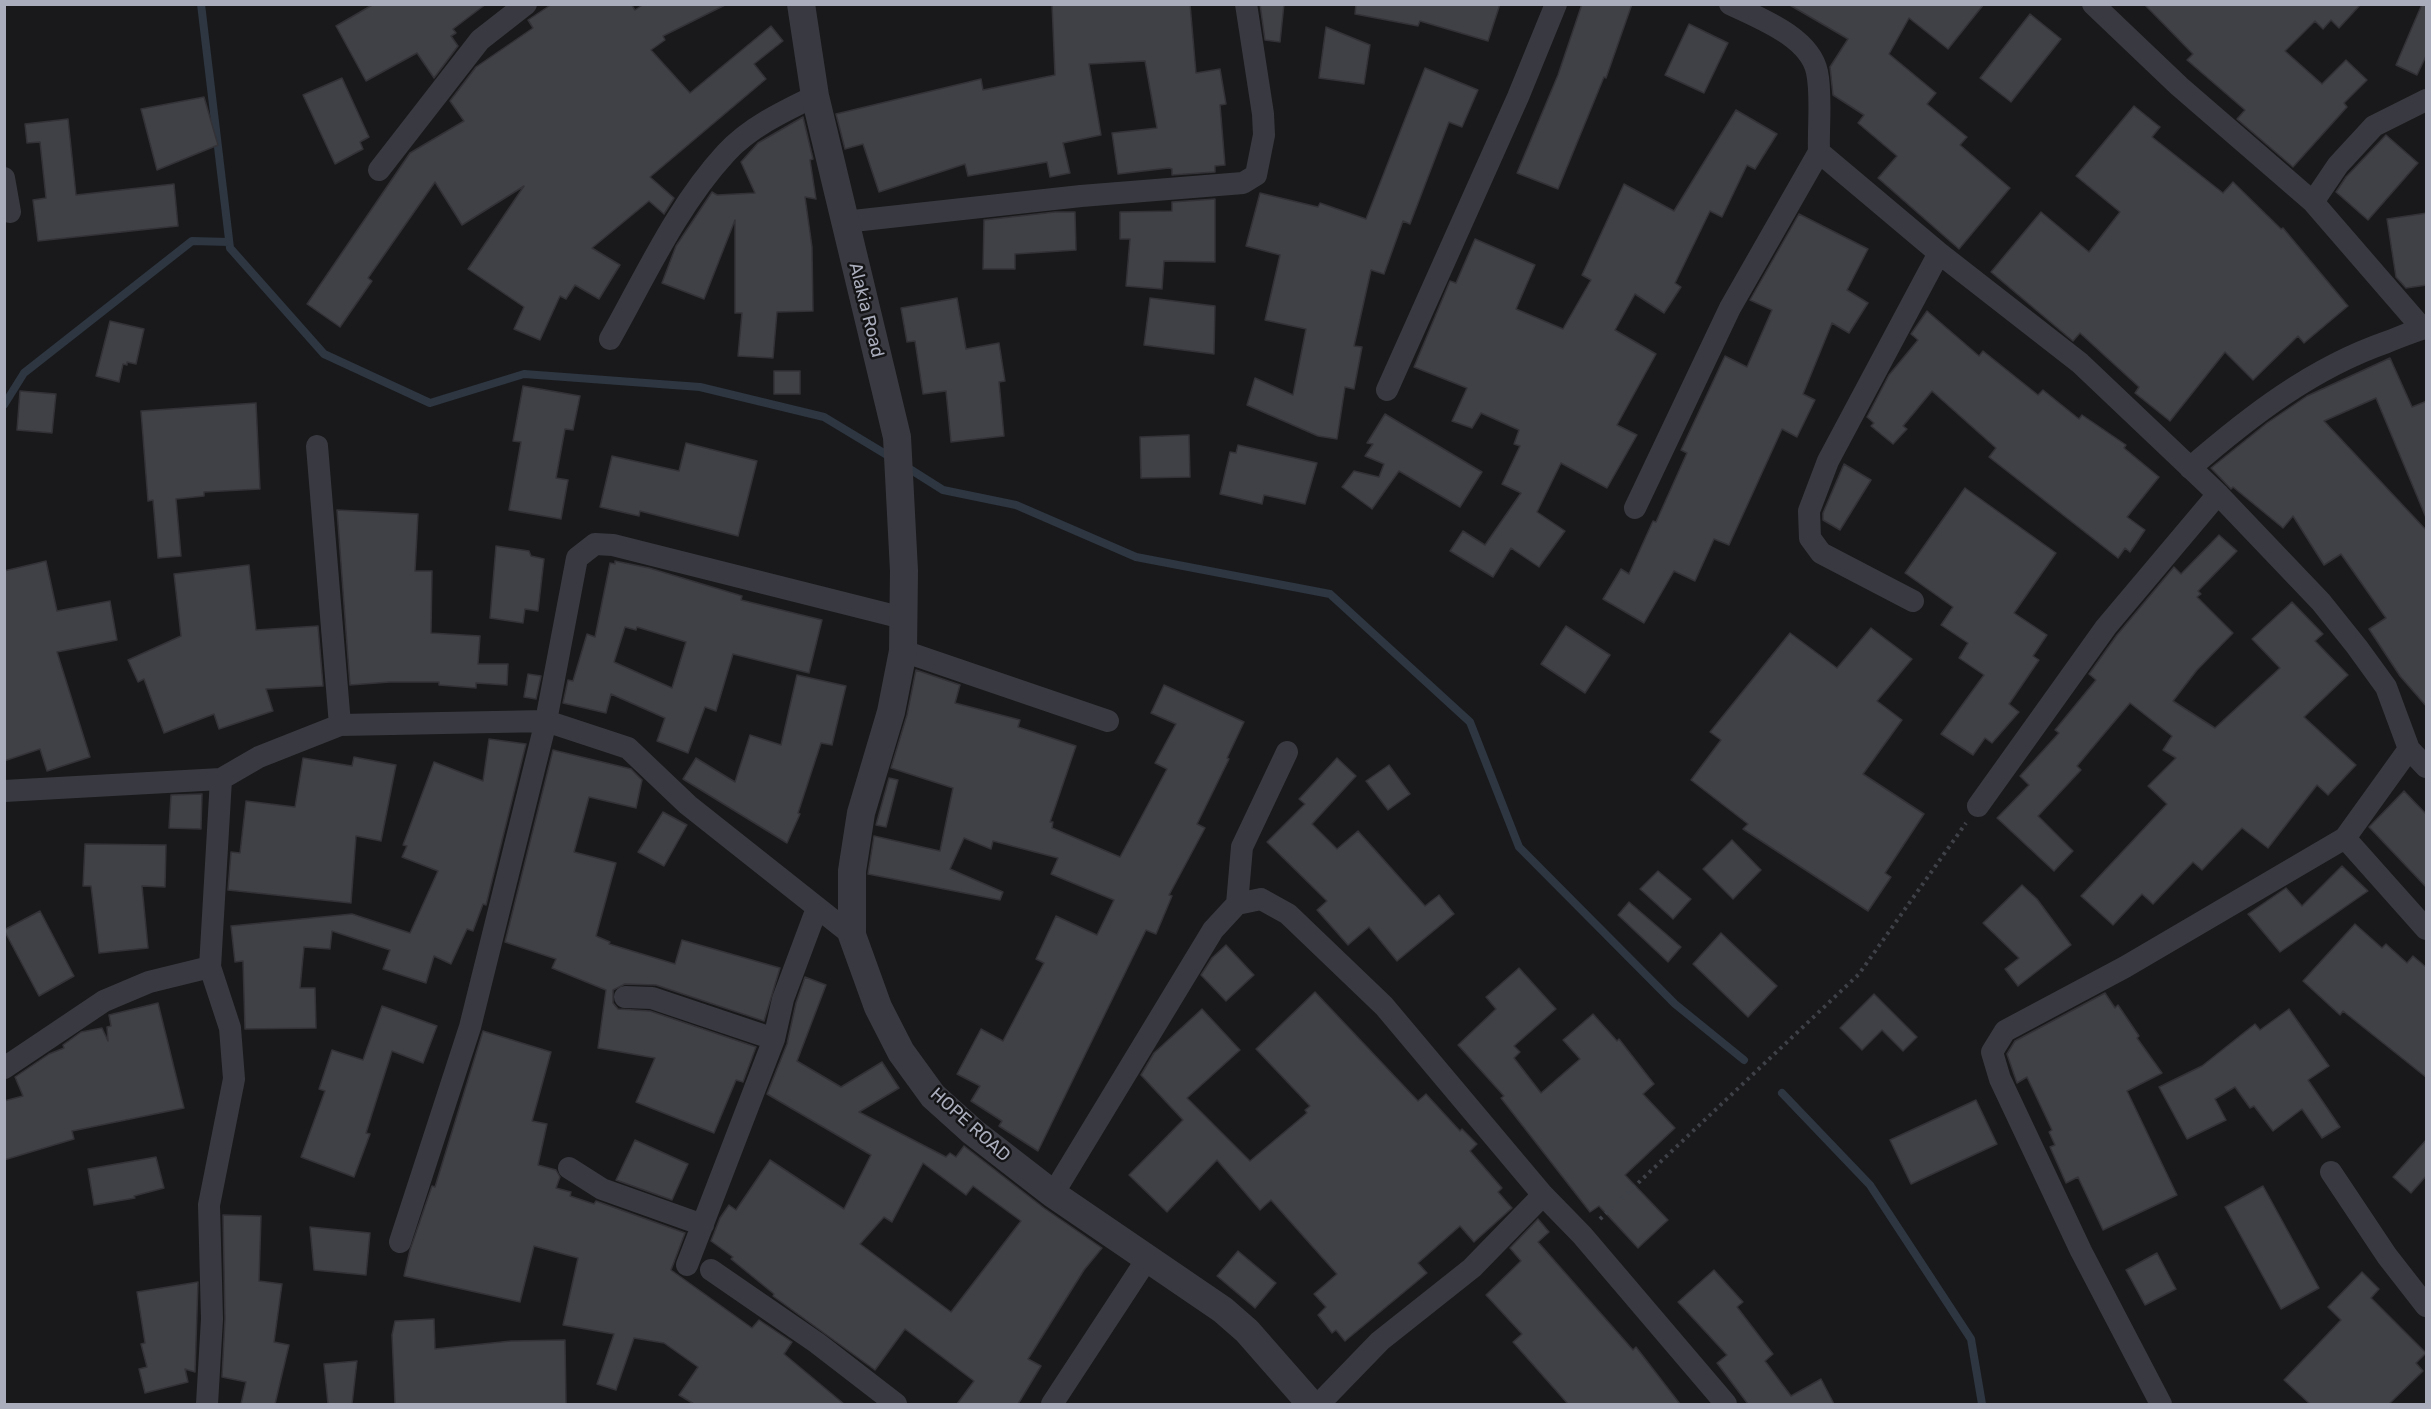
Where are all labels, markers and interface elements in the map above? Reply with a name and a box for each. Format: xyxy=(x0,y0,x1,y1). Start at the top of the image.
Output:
street label: Alakia Road xyxy=(844,260,888,360)
street label: HOPE ROAD xyxy=(926,1083,1014,1167)

